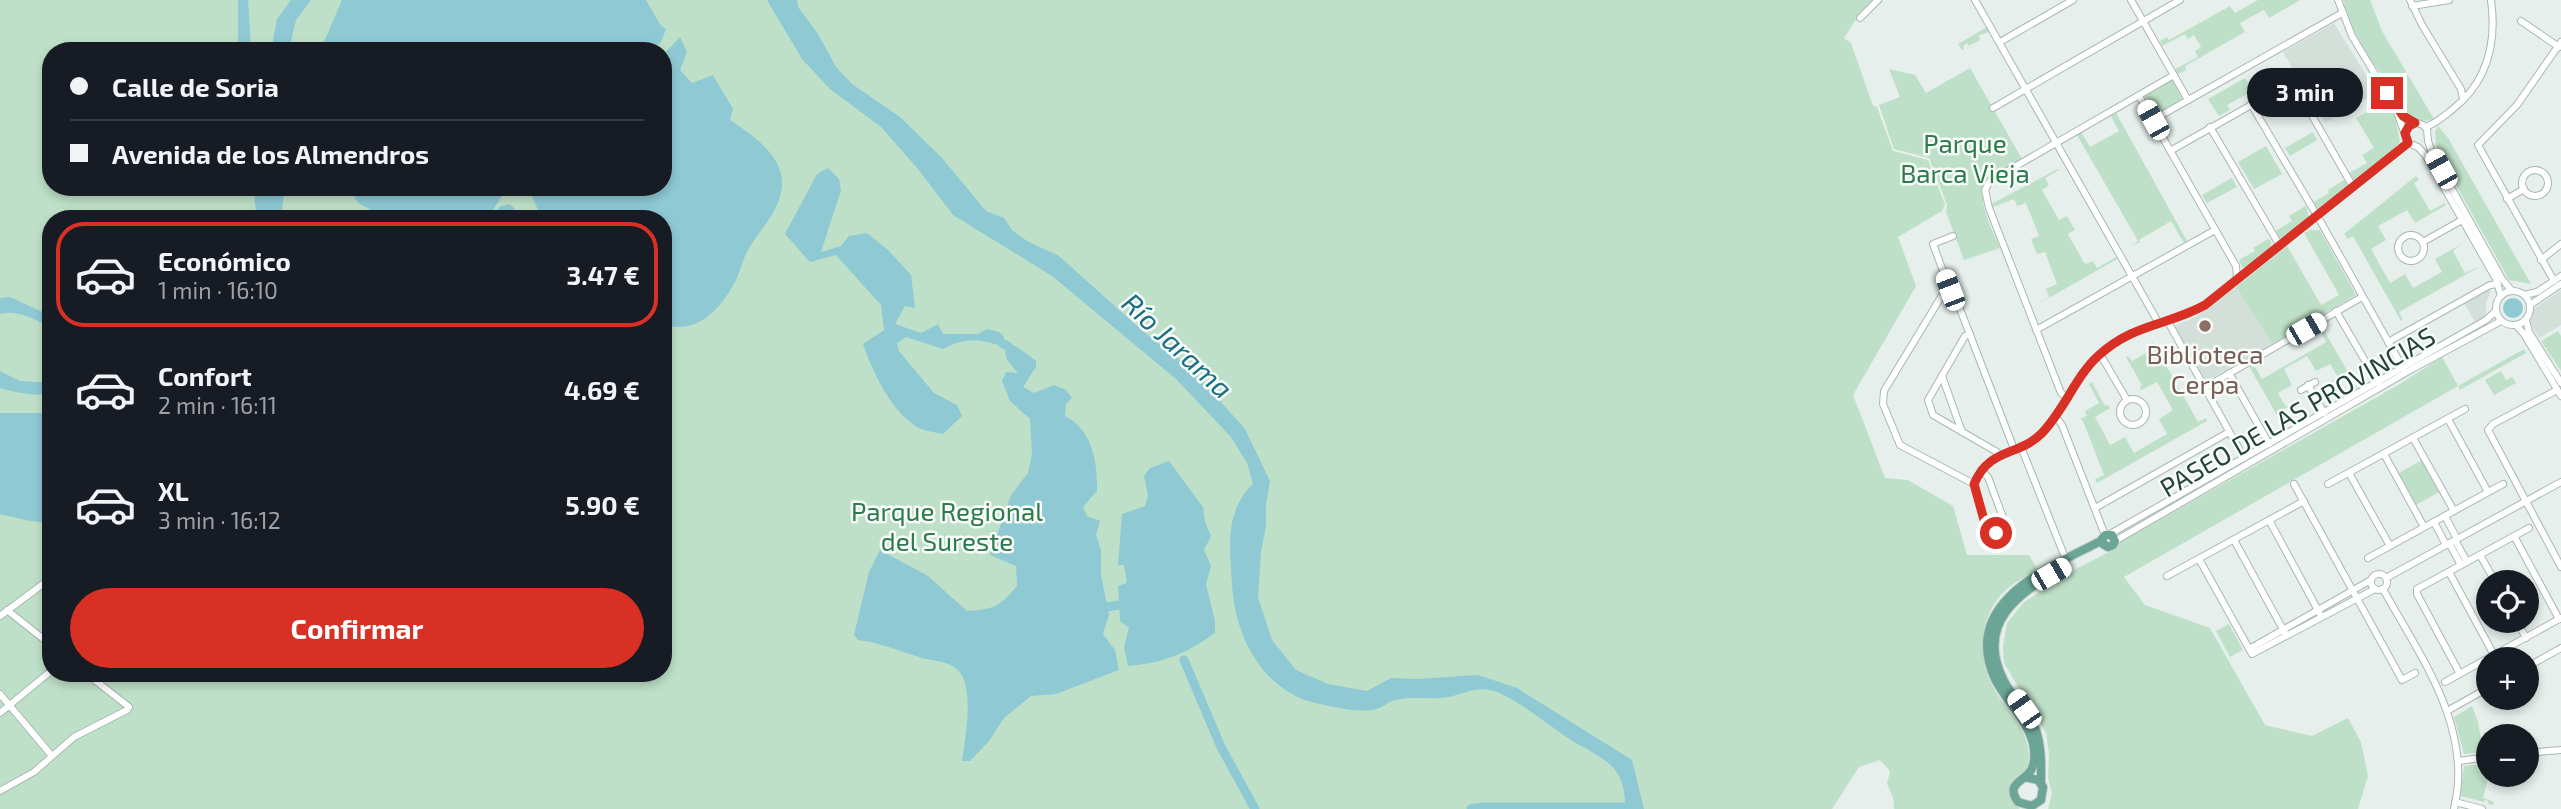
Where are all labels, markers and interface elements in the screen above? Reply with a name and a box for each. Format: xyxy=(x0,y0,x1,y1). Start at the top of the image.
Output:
callout: 3 min xyxy=(2247,68,2362,118)
text: Calle de Soria xyxy=(112,71,279,102)
route end xyxy=(2371,77,2403,109)
text: 3 min xyxy=(2276,78,2334,106)
car xyxy=(2134,97,2173,143)
park label: Parque Barca Vieja xyxy=(1900,127,2030,188)
text: Avenida de los Almendros xyxy=(112,138,429,169)
car xyxy=(2422,146,2461,192)
icon: car xyxy=(74,243,137,306)
text: Económico xyxy=(158,245,291,276)
text: 3.47 € xyxy=(566,259,640,290)
car xyxy=(1933,267,1968,313)
text: 1 min · 16:10 xyxy=(158,276,278,304)
water label: Río Jarama xyxy=(1116,285,1240,405)
car xyxy=(2283,309,2330,349)
marker: Biblioteca Cerpa xyxy=(2197,318,2213,334)
street label: PASEO DE LAS PROVINCIAS xyxy=(2154,320,2440,502)
place label: Biblioteca Cerpa xyxy=(2146,338,2264,399)
icon: car xyxy=(74,358,137,421)
text: Confort xyxy=(158,360,252,391)
text: 4.69 € xyxy=(564,374,640,405)
text: 2 min · 16:11 xyxy=(158,391,277,419)
icon: car xyxy=(74,473,137,536)
text: XL xyxy=(158,475,189,506)
text: 5.90 € xyxy=(565,489,640,520)
park label: Parque Regional del Sureste xyxy=(851,495,1043,556)
text: 3 min · 16:12 xyxy=(158,506,281,534)
route start xyxy=(1980,517,2012,549)
car xyxy=(2028,554,2075,594)
map controls xyxy=(2476,570,2539,787)
button: locate xyxy=(2476,570,2539,633)
button: Confirmar xyxy=(70,588,644,668)
button: + xyxy=(2476,647,2539,710)
car xyxy=(2004,686,2045,732)
button: − xyxy=(2476,724,2539,787)

